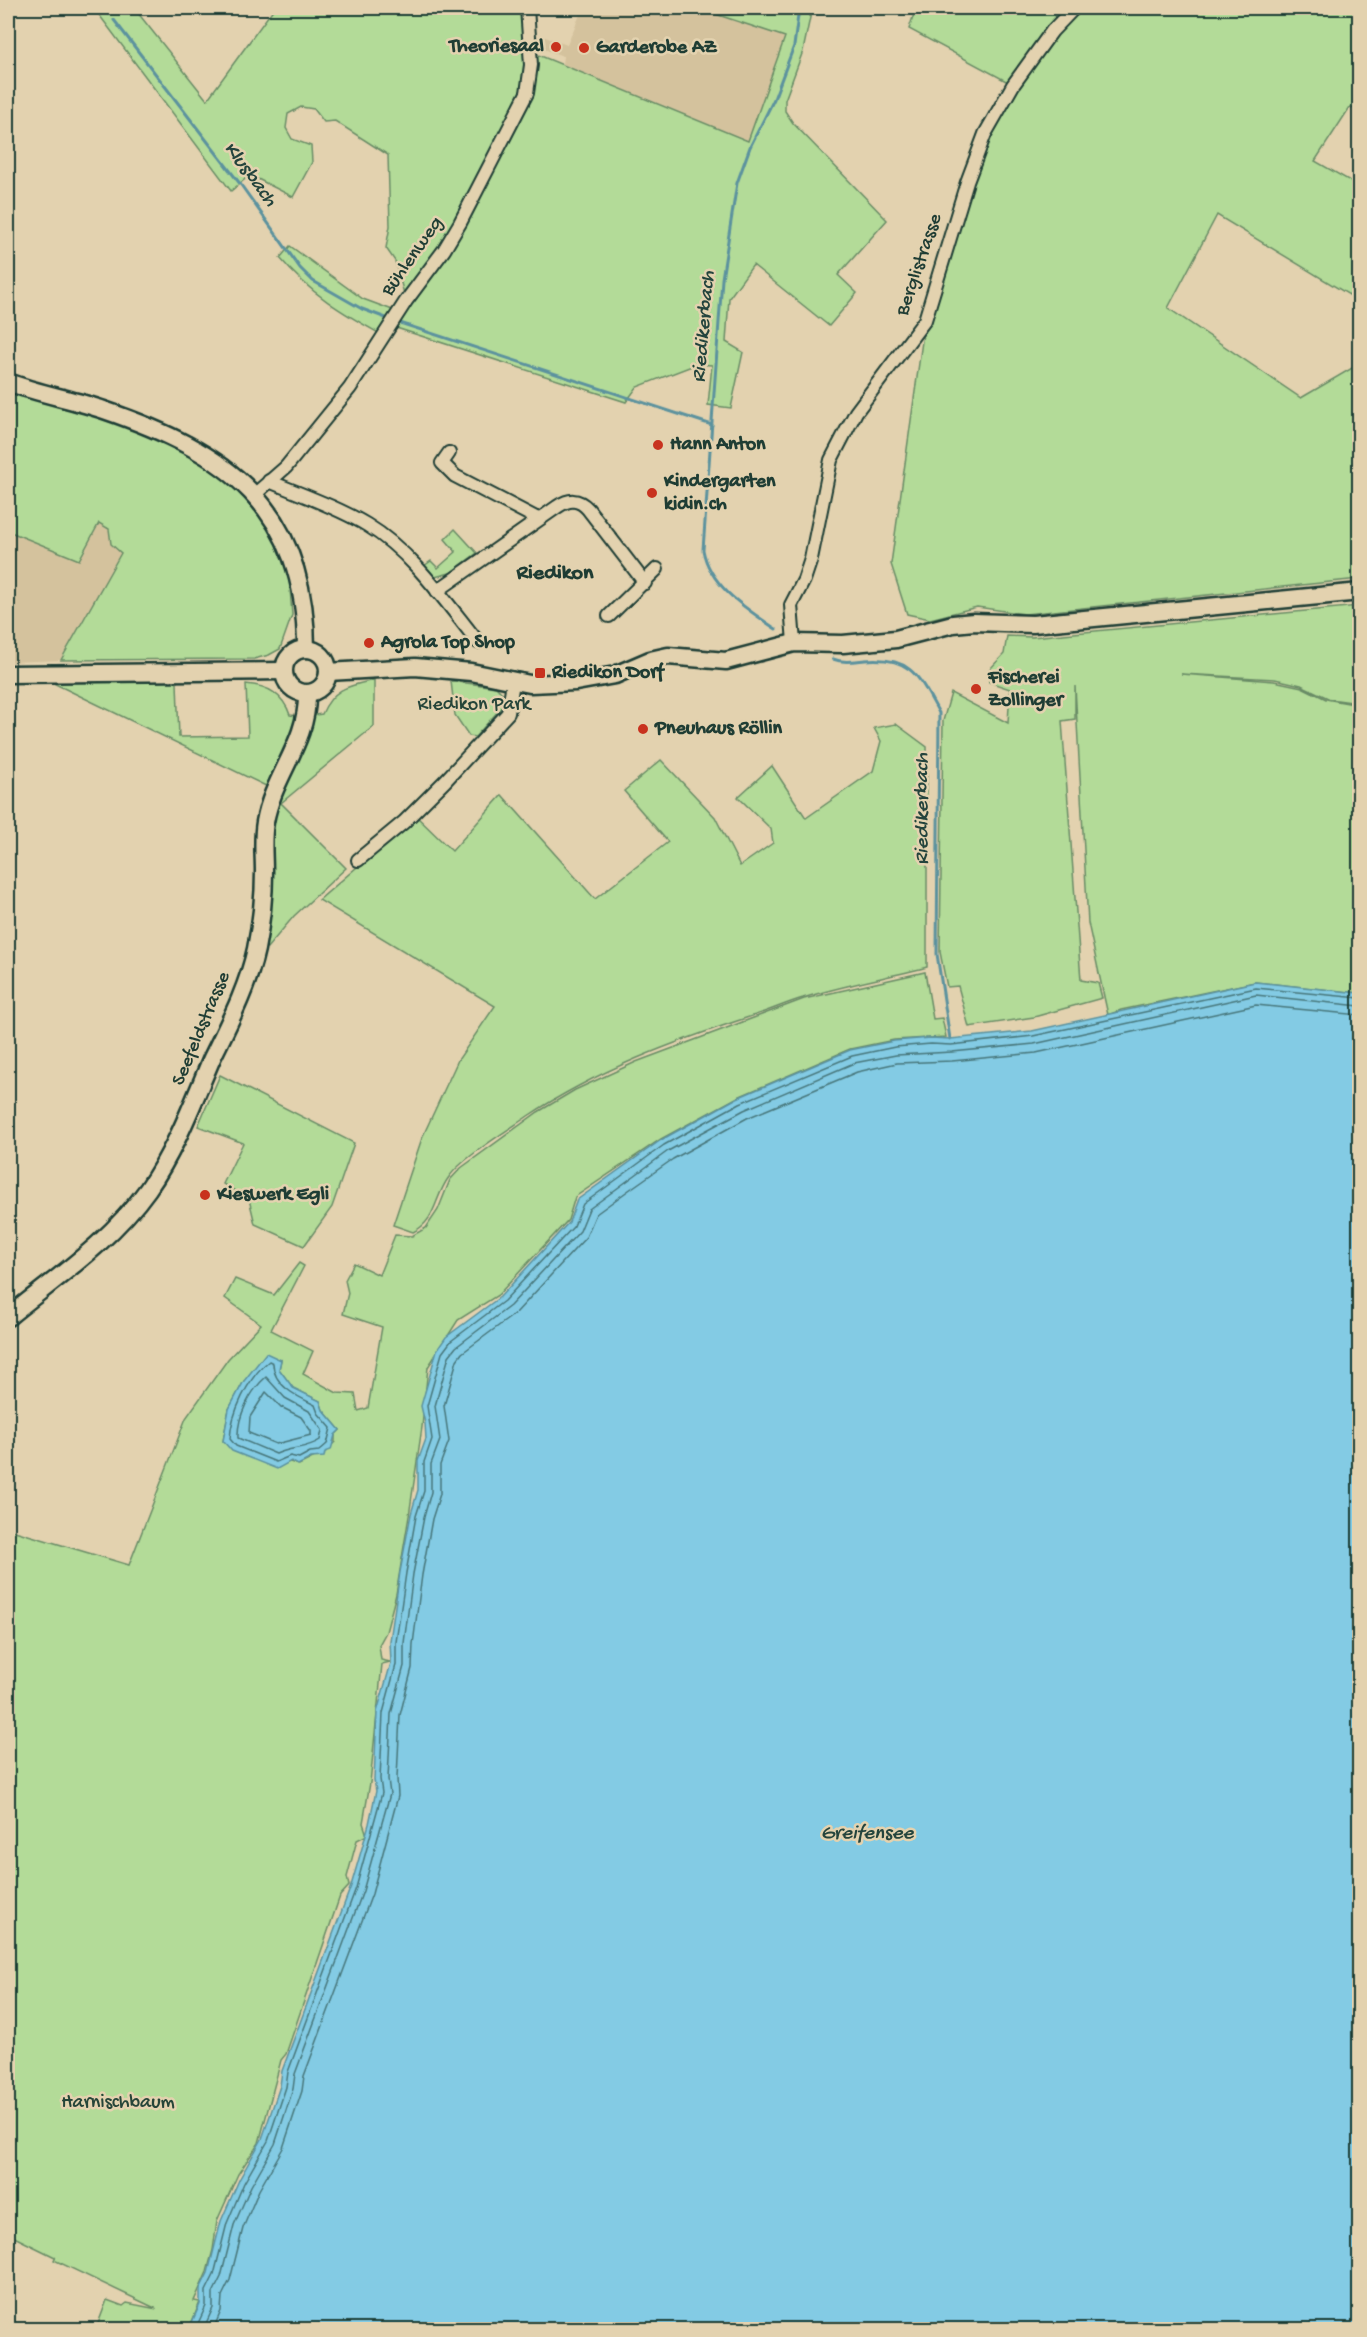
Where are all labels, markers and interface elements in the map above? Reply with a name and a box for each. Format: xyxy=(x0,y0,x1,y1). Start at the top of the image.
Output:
place label: Theoriesaal xyxy=(447,36,545,59)
place label: Garderobe AZ xyxy=(596,37,718,60)
marker: Theoriesaal xyxy=(549,40,563,54)
marker: Garderobe AZ xyxy=(577,41,591,55)
water label: Klusbach xyxy=(216,138,282,213)
street label: Berglistrasse xyxy=(891,210,948,320)
street label: Bühlenweg xyxy=(377,213,449,302)
water label: Riedikerbach xyxy=(688,269,722,384)
place label: Hann Anton xyxy=(670,434,766,457)
marker: Hann Anton xyxy=(651,438,665,452)
place label: Kindergarten kidin.ch xyxy=(663,471,776,517)
marker: Kindergarten kidin.ch xyxy=(645,486,659,500)
district label: Riedikon xyxy=(516,561,594,587)
place label: Agrola Top Shop xyxy=(380,632,515,655)
marker: Agrola Top Shop xyxy=(362,636,376,650)
place label: Riedikon Dorf xyxy=(551,662,665,685)
marker: Riedikon Dorf xyxy=(533,666,547,680)
place label: Fischerei Zollinger xyxy=(987,667,1065,713)
marker: Fischerei Zollinger xyxy=(969,682,983,696)
park label: Riedikon Park xyxy=(418,694,533,717)
place label: Pneuhaus Röllin xyxy=(654,718,783,741)
marker: Pneuhaus Röllin xyxy=(636,722,650,736)
water label: Riedikerbach xyxy=(911,752,936,865)
street label: Seefeldstrasse xyxy=(168,968,237,1089)
place label: Kieswerk Egli xyxy=(216,1184,329,1207)
marker: Kieswerk Egli xyxy=(198,1188,212,1202)
water label: Greifensee xyxy=(821,1822,915,1847)
park label: Harnischbaum xyxy=(61,2092,175,2115)

